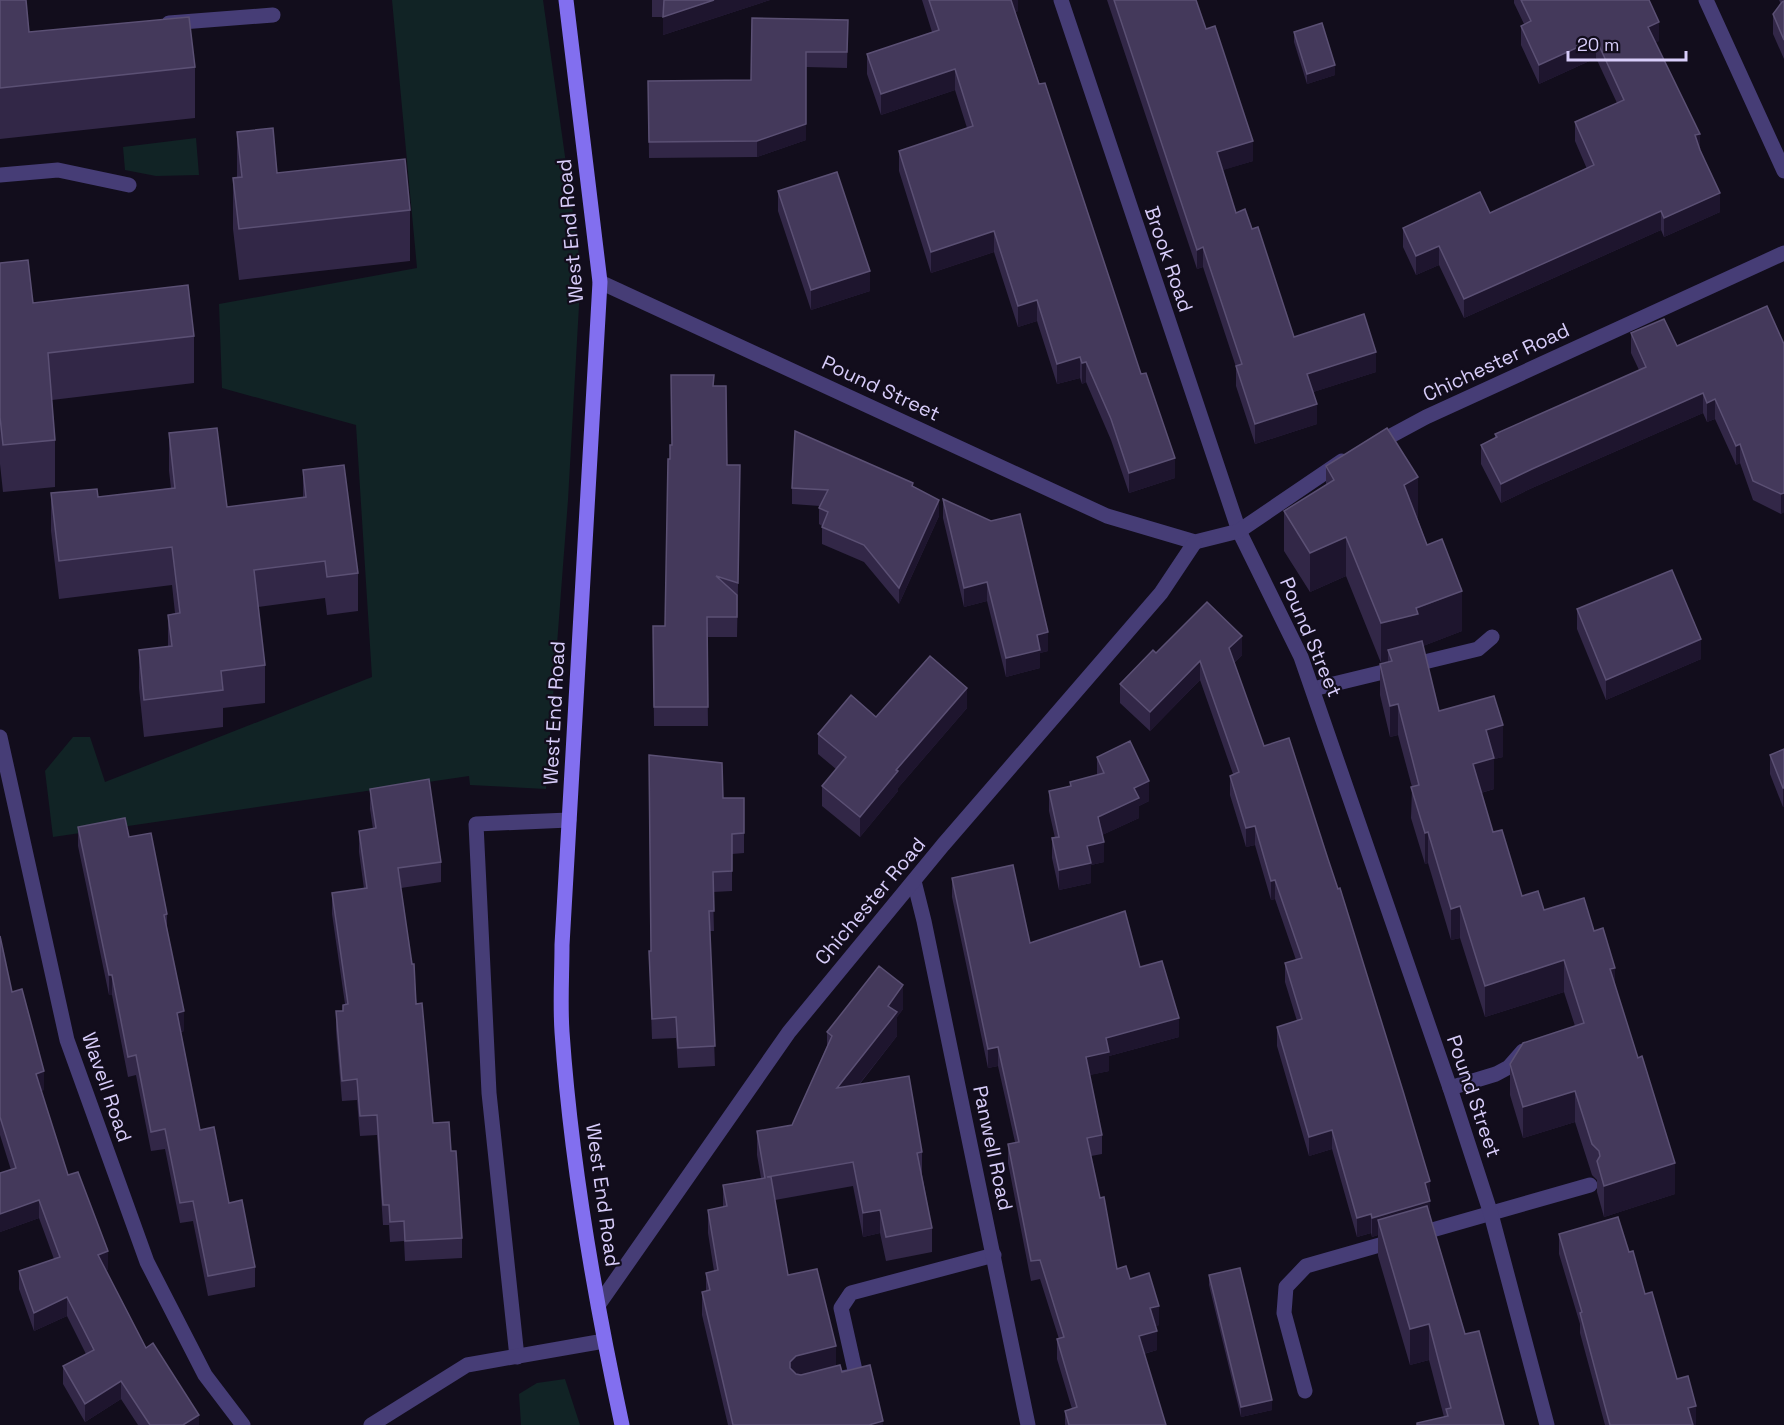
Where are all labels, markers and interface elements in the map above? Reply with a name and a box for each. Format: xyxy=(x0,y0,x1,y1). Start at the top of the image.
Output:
scale bar xyxy=(1568,24,1686,62)
text: 20 m xyxy=(1577,33,1620,56)
street label: West End Road xyxy=(551,158,589,304)
street label: Brook Road xyxy=(1139,203,1199,315)
street label: Chichester Road xyxy=(1419,317,1573,407)
street label: Pound Street xyxy=(818,349,944,427)
street label: Pound Street xyxy=(1274,573,1348,701)
street label: West End Road xyxy=(537,640,571,786)
street label: Chichester Road xyxy=(809,832,931,970)
street label: Wavell Road xyxy=(76,1029,138,1145)
street label: Pound Street xyxy=(1441,1031,1507,1161)
street label: Panwell Road xyxy=(967,1083,1019,1213)
street label: West End Road xyxy=(580,1122,626,1268)

